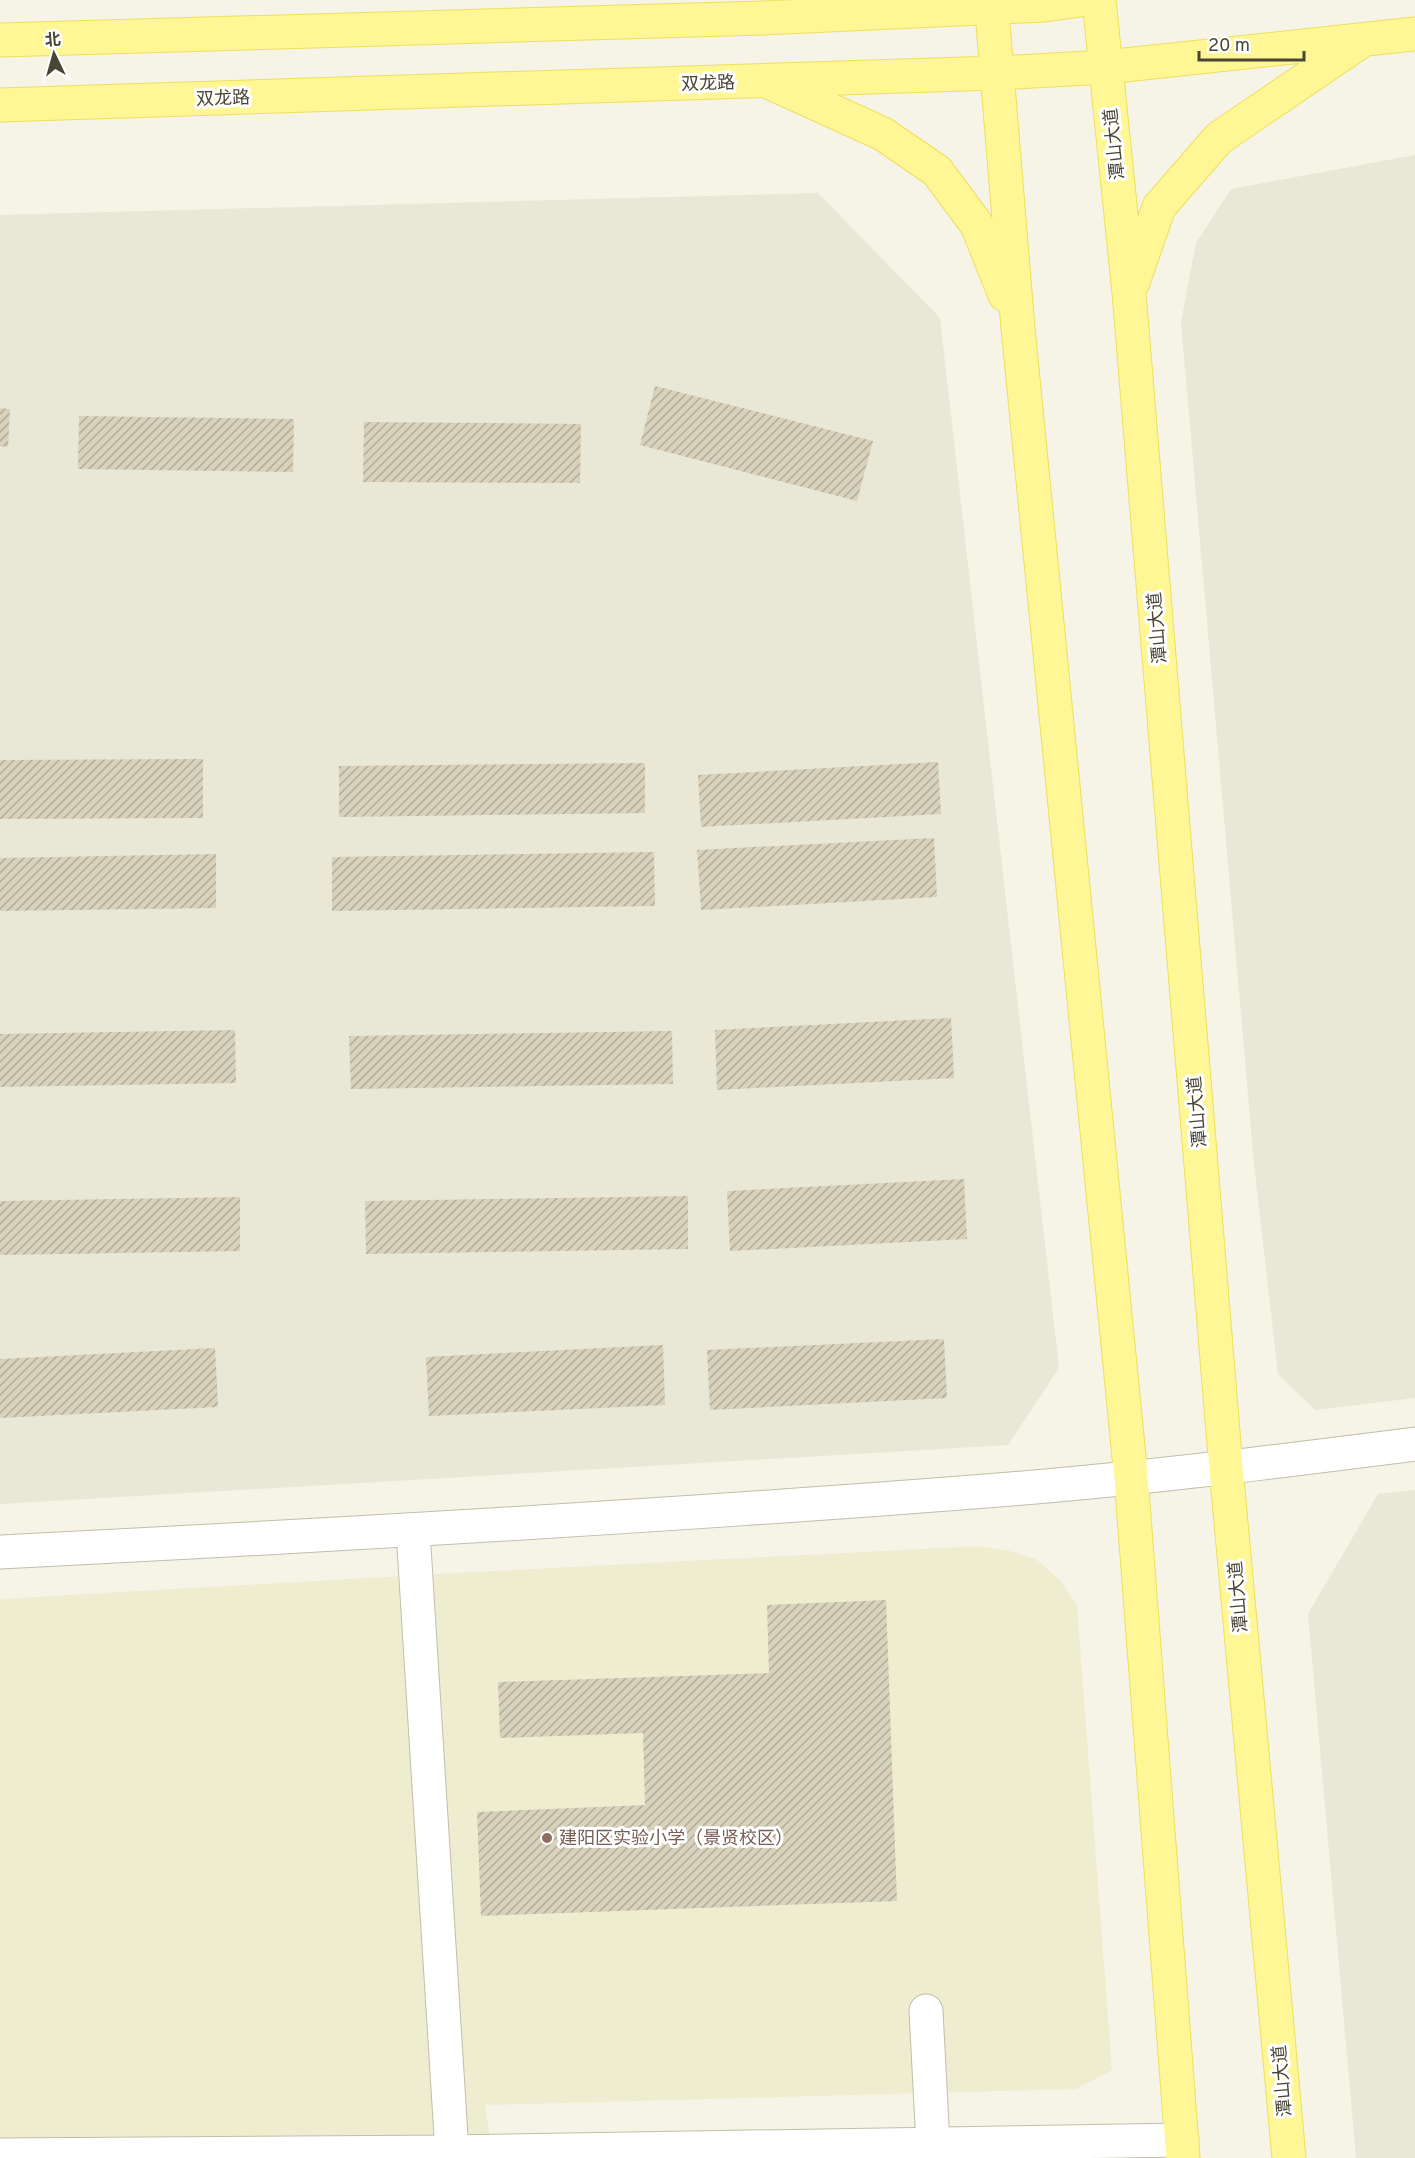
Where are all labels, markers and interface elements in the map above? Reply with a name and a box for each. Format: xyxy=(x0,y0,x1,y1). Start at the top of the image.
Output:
north arrow xyxy=(24,24,84,84)
scale bar xyxy=(1199,24,1304,62)
text: 北 xyxy=(44,30,62,52)
text: 20 m xyxy=(1208,35,1250,58)
street label: 双龙路 xyxy=(681,72,735,97)
street label: 双龙路 xyxy=(196,87,250,112)
street label: 潭山大道 xyxy=(1100,107,1131,181)
street label: 潭山大道 xyxy=(1144,591,1173,665)
street label: 潭山大道 xyxy=(1184,1075,1213,1149)
street label: 潭山大道 xyxy=(1225,1560,1254,1634)
place label: 建阳区实验小学（景贤校区） xyxy=(559,1828,793,1851)
marker: 建阳区实验小学（景贤校区） xyxy=(540,1831,554,1845)
street label: 潭山大道 xyxy=(1269,2044,1298,2118)

